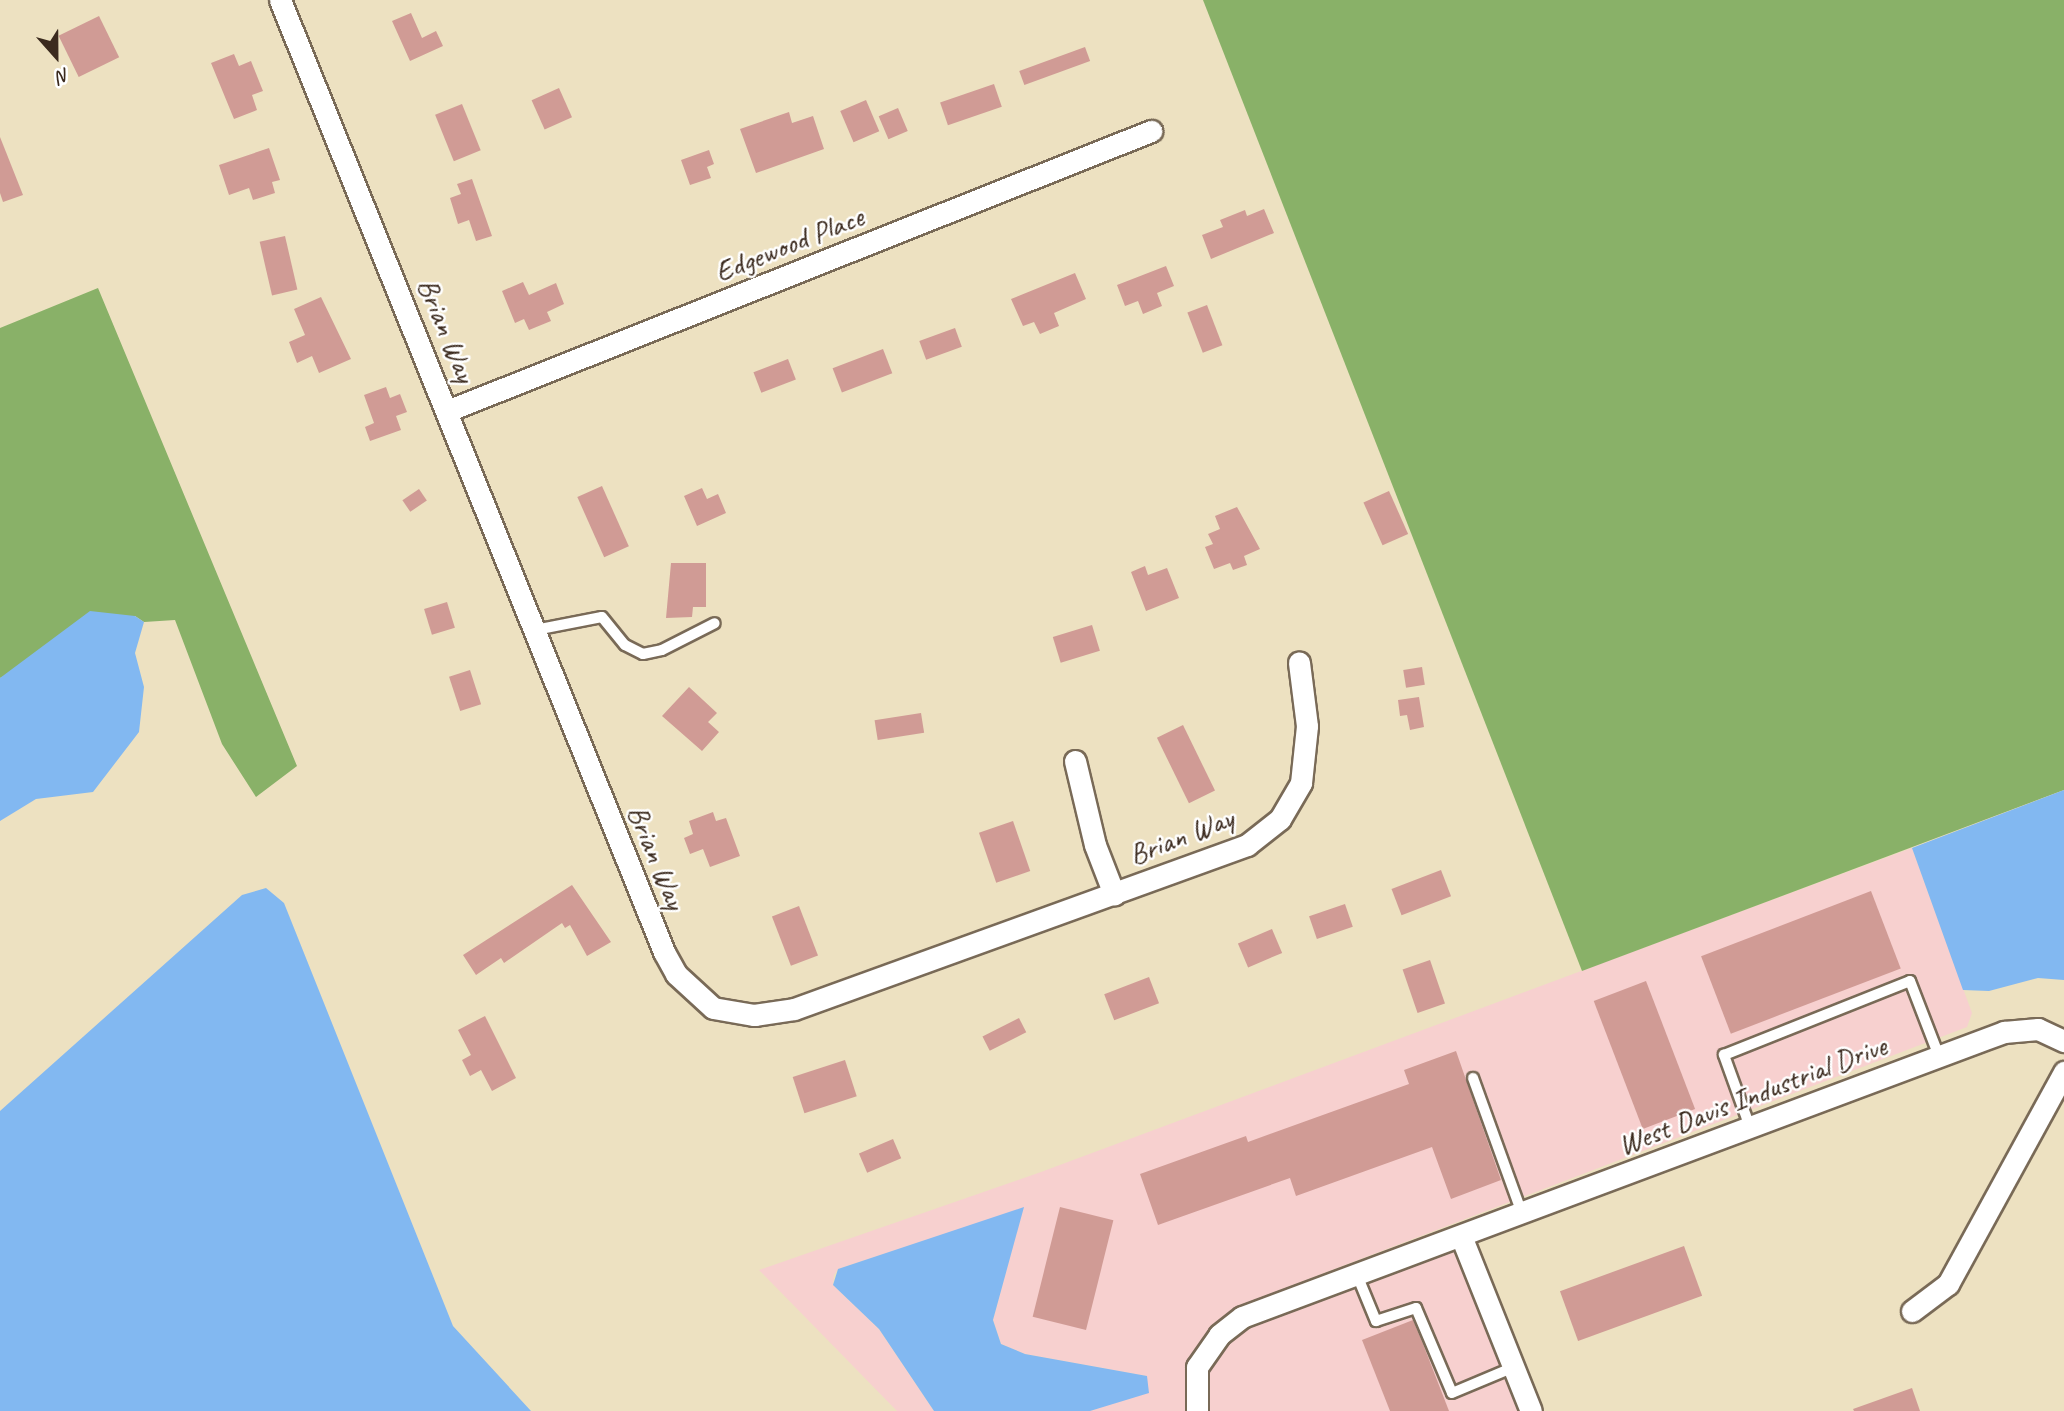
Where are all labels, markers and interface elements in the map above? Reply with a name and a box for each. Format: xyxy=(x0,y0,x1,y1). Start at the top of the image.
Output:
north arrow xyxy=(21,21,91,91)
text: N xyxy=(54,62,73,89)
street label: Edgewood Place xyxy=(710,198,868,290)
street label: Brian Way xyxy=(410,273,484,387)
street label: Brian Way xyxy=(620,800,694,914)
street label: Brian Way xyxy=(1124,800,1238,872)
street label: West Davis Industrial Drive xyxy=(1612,1027,1892,1163)

